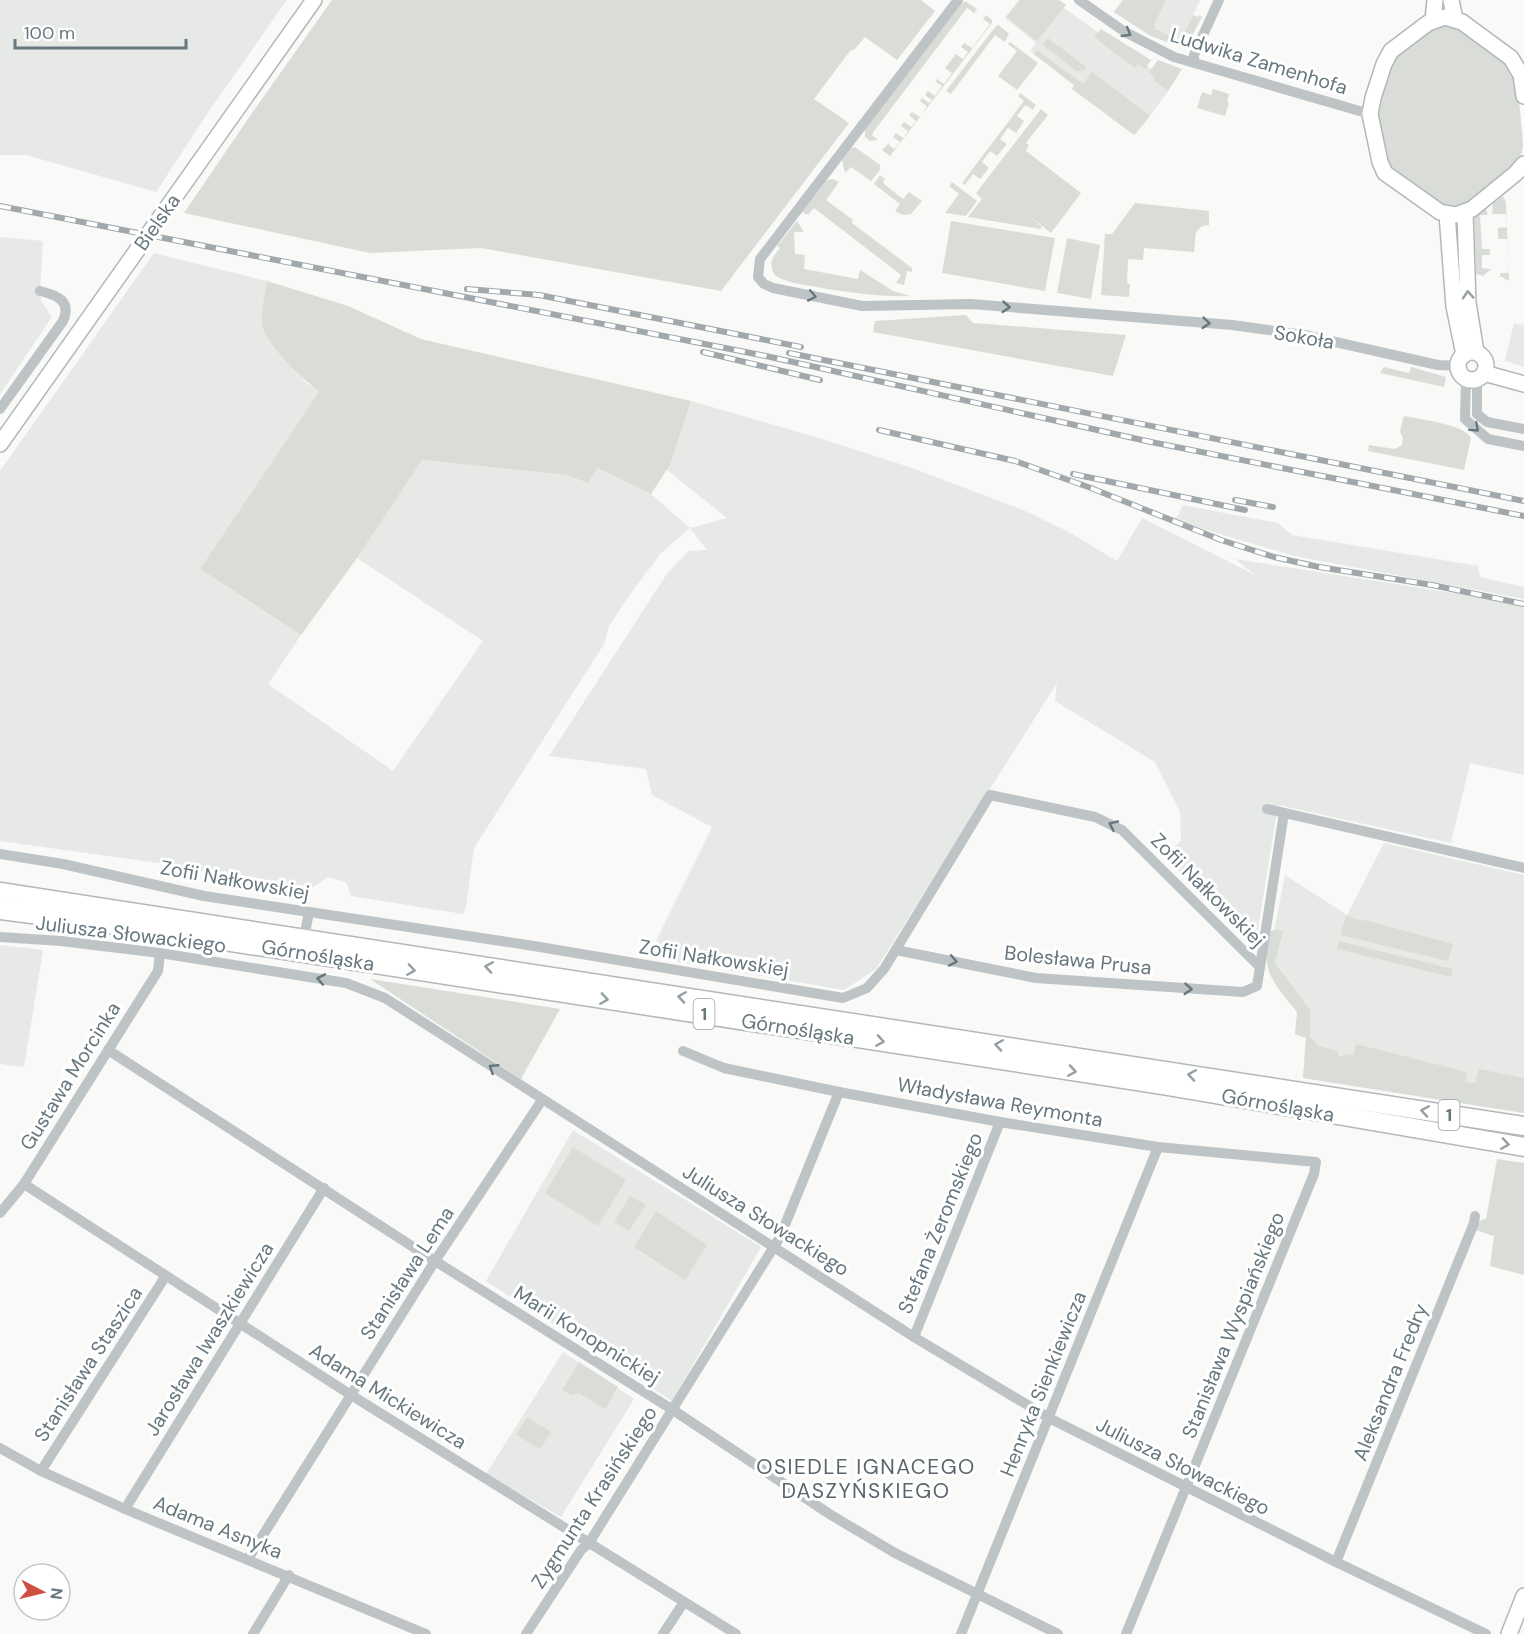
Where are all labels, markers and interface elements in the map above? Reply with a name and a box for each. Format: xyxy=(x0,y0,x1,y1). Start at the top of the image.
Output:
scale bar xyxy=(15,12,186,50)
text: 100 m xyxy=(24,21,75,45)
street label: Ludwika Zamenhofa xyxy=(1167,22,1351,100)
one-way arrow xyxy=(1121,25,1131,37)
street label: Bielska xyxy=(128,188,186,256)
one-way arrow xyxy=(807,289,817,302)
one-way arrow xyxy=(1461,290,1474,299)
one-way arrow xyxy=(1001,300,1010,313)
one-way arrow xyxy=(1202,316,1211,329)
street label: Sokoła xyxy=(1272,319,1336,355)
one-way arrow xyxy=(1468,421,1478,432)
one-way arrow xyxy=(1108,821,1119,833)
street label: Zofii Nałkowskiej xyxy=(1145,827,1271,953)
street label: Zofii Nałkowskiej xyxy=(158,854,312,906)
street label: Juliusza Słowackiego xyxy=(34,909,228,959)
street label: Górnośląska xyxy=(260,933,376,977)
street label: Zofii Nałkowskiej xyxy=(637,933,791,983)
street label: Bolesława Prusa xyxy=(1003,939,1153,981)
one-way arrow xyxy=(948,954,958,967)
one-way arrow xyxy=(484,961,494,974)
one-way arrow xyxy=(407,963,416,975)
one-way arrow xyxy=(317,973,327,986)
one-way arrow xyxy=(1183,982,1192,995)
one-way arrow xyxy=(677,991,686,1003)
one-way arrow xyxy=(599,993,609,1005)
street label: Gustawa Morcinka xyxy=(14,997,126,1155)
road number: 1 xyxy=(694,999,714,1029)
street label: Górnośląska xyxy=(740,1007,856,1051)
one-way arrow xyxy=(875,1035,884,1047)
one-way arrow xyxy=(994,1040,1004,1052)
one-way arrow xyxy=(488,1064,499,1075)
one-way arrow xyxy=(1067,1064,1077,1077)
one-way arrow xyxy=(1187,1069,1197,1082)
street label: Władysława Reymonta xyxy=(895,1071,1105,1133)
street label: Górnośląska xyxy=(1220,1082,1336,1128)
road number: 1 xyxy=(1438,1100,1460,1130)
one-way arrow xyxy=(1420,1105,1430,1118)
street label: Stefana Żeromskiego xyxy=(892,1129,988,1317)
one-way arrow xyxy=(1500,1137,1510,1150)
street label: Juliusza Słowackiego xyxy=(678,1158,854,1282)
street label: Stanisława Lema xyxy=(354,1201,460,1345)
street label: Stanisława Wyspiańskiego xyxy=(1176,1208,1290,1442)
street label: Jarosława Iwaszkiewicza xyxy=(139,1237,279,1441)
street label: Marii Konopnickiej xyxy=(509,1280,665,1390)
street label: Stanisława Staszica xyxy=(28,1281,148,1447)
street label: Henryka Sienkiewicza xyxy=(994,1287,1092,1481)
street label: Aleksandra Fredry xyxy=(1347,1300,1433,1464)
street label: Adama Mickiewicza xyxy=(305,1337,471,1455)
street label: Zygmunta Krasińskiego xyxy=(525,1401,663,1593)
street label: Juliusza Słowackiego xyxy=(1092,1411,1274,1521)
district label: OSIEDLE IGNACEGO DASZYŃSKIEGO xyxy=(756,1453,976,1505)
street label: Adama Asnyka xyxy=(150,1489,286,1565)
north arrow xyxy=(12,1562,72,1622)
text: N xyxy=(45,1587,68,1601)

